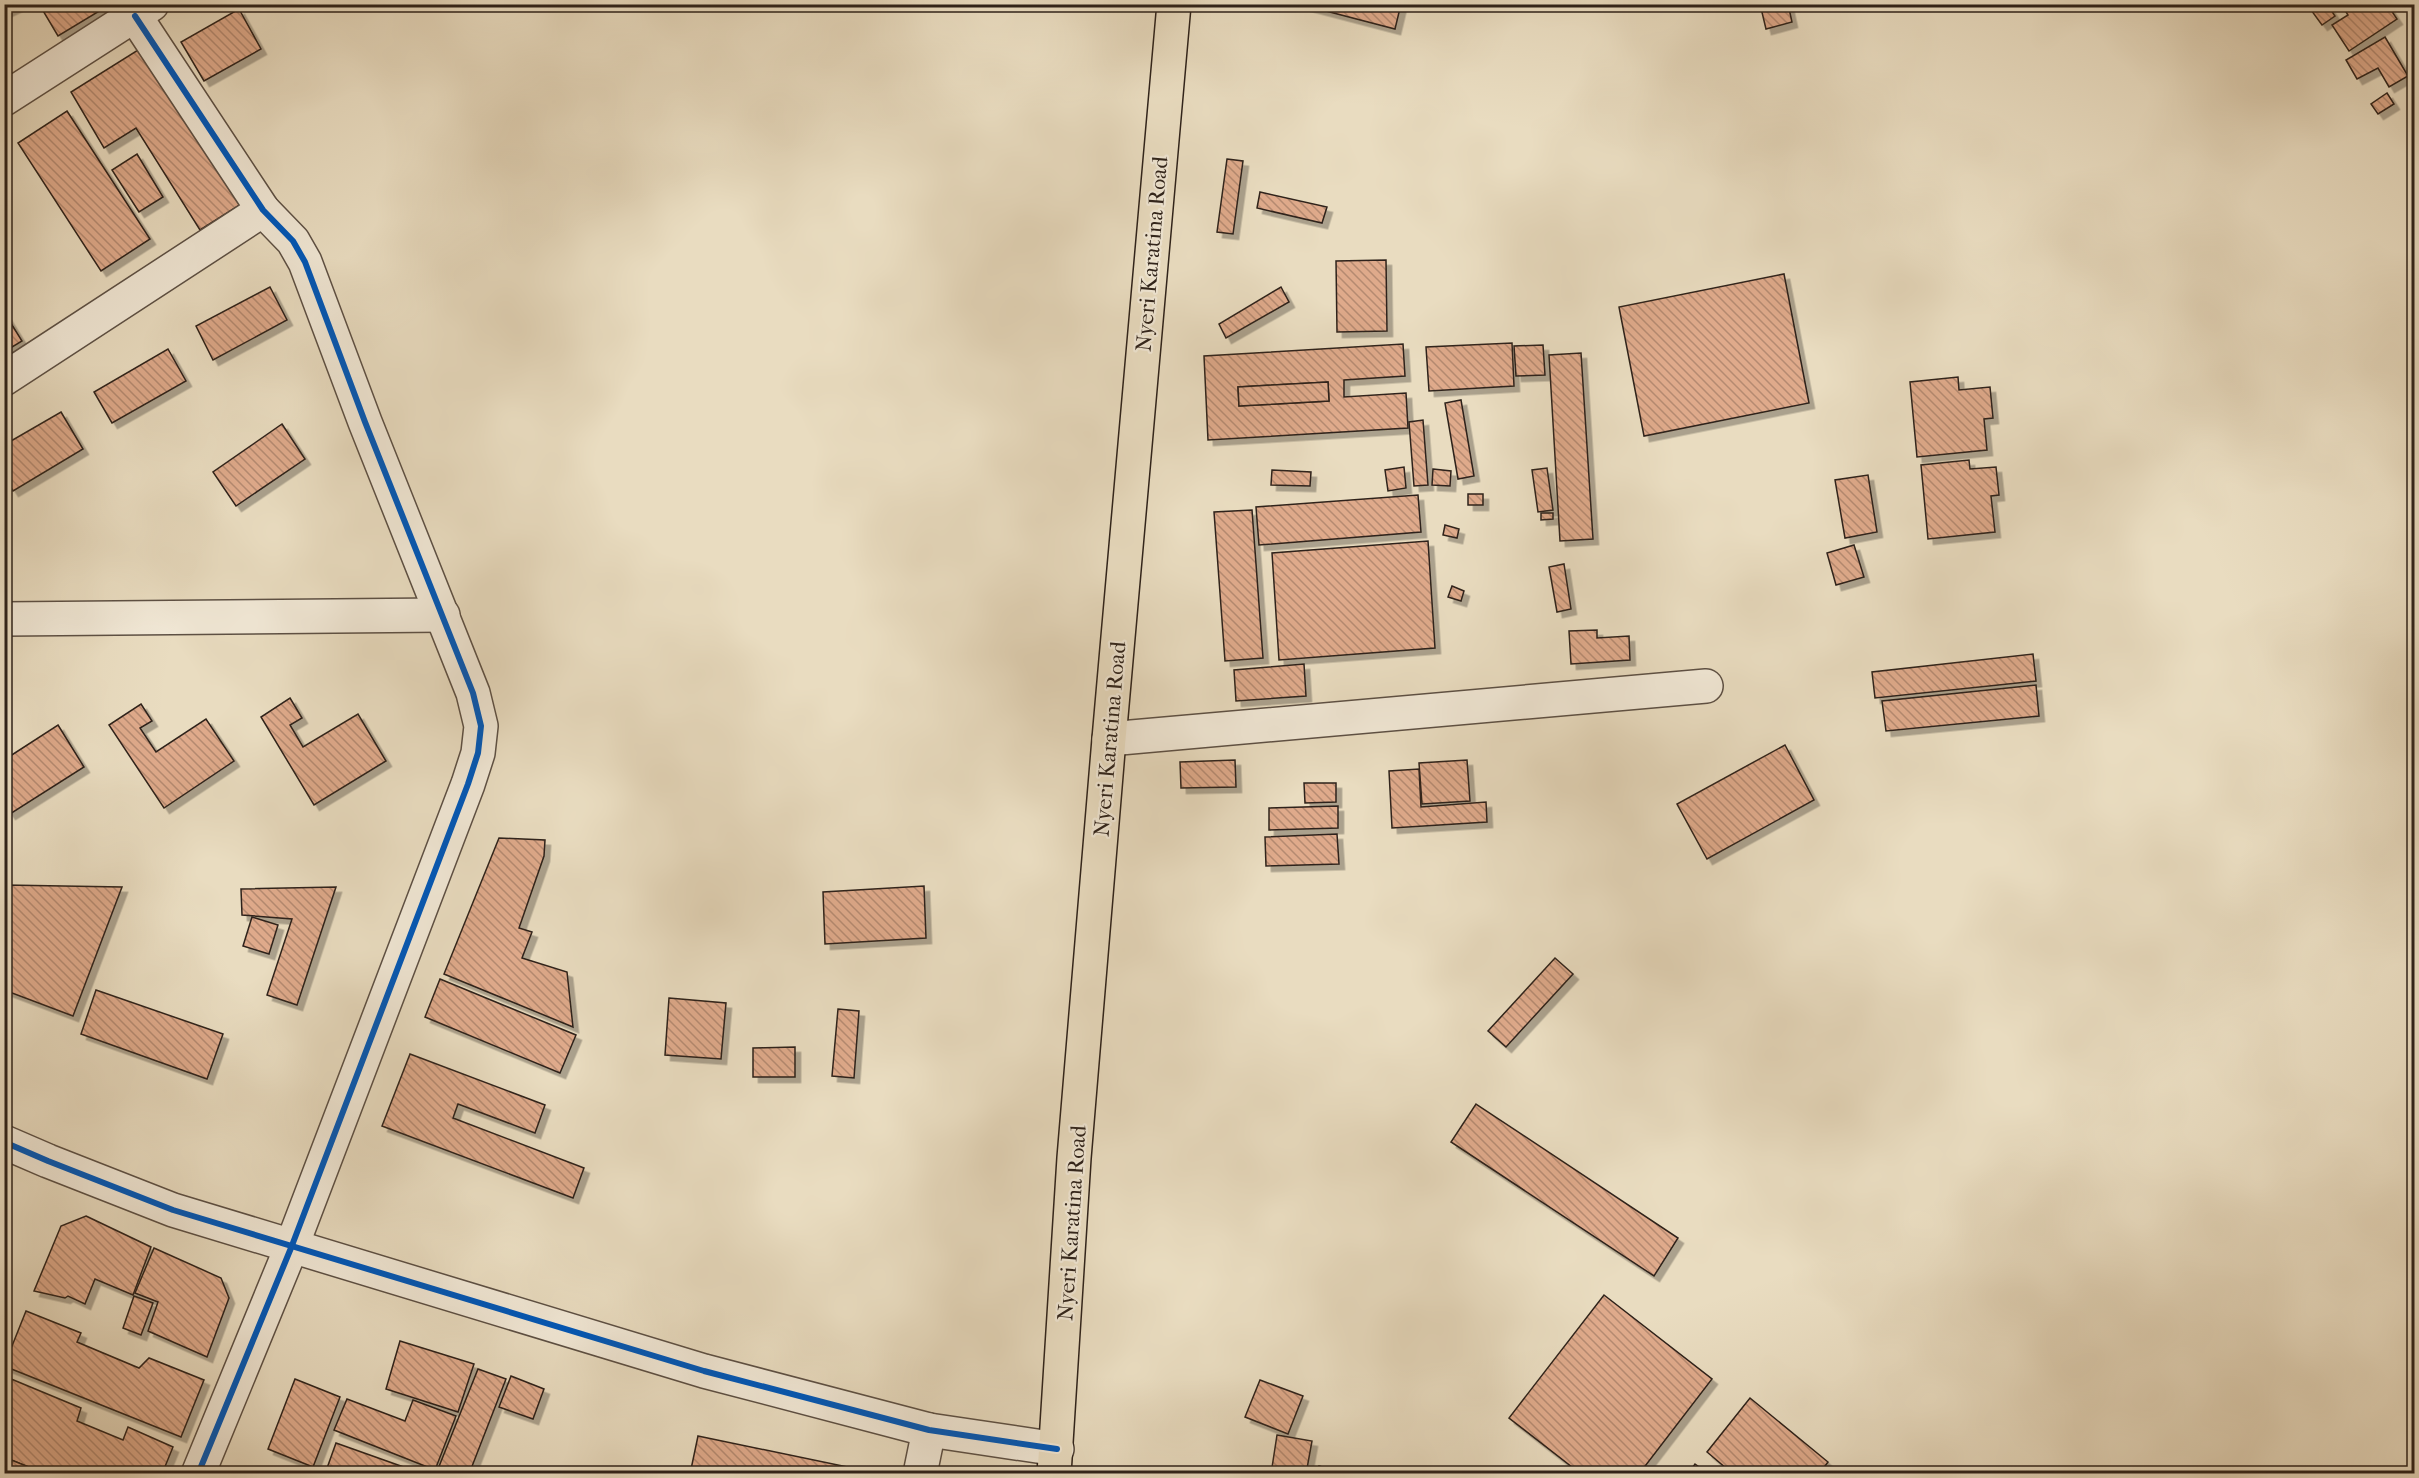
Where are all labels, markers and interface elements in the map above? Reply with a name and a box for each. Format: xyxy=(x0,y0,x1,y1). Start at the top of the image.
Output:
street label: Nyeri Karatina Road xyxy=(1131,154,1174,353)
street label: Nyeri Karatina Road xyxy=(1089,639,1132,838)
street label: Nyeri Karatina Road xyxy=(1052,1123,1092,1322)

